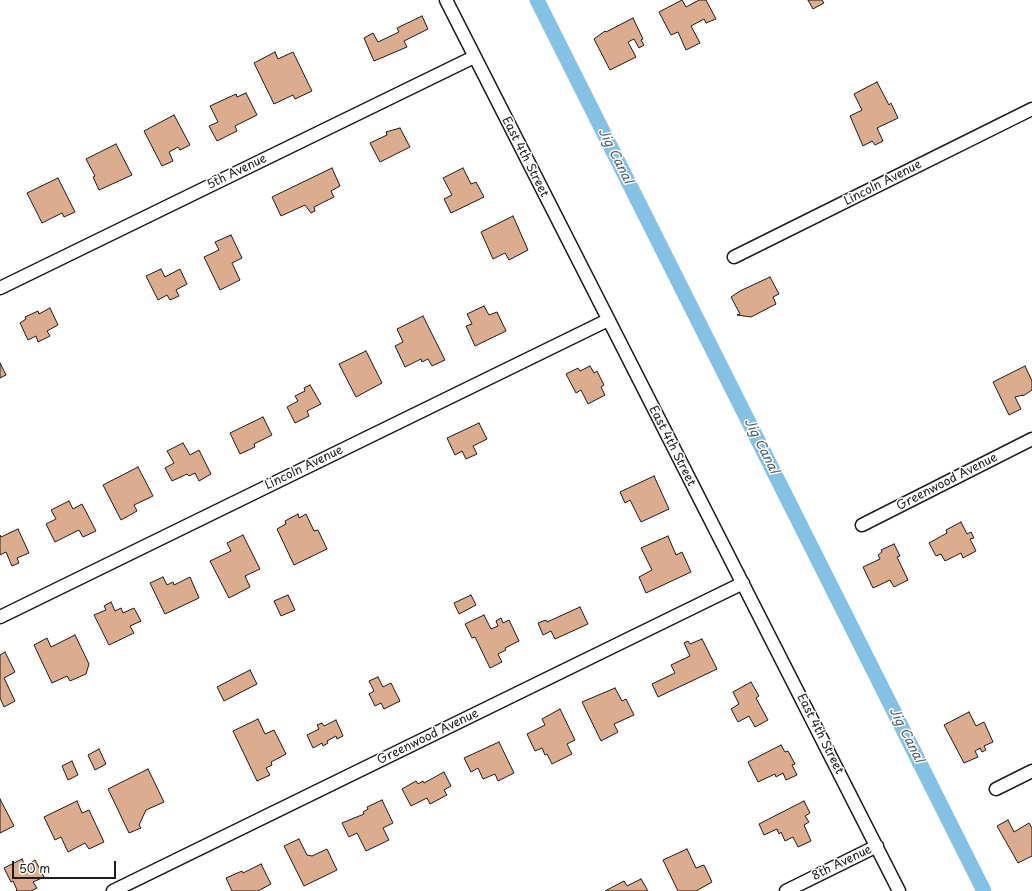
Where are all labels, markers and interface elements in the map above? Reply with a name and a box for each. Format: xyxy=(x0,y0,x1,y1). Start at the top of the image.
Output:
street label: East 4th Street xyxy=(499,114,551,200)
water label: Jig Canal xyxy=(594,126,636,186)
street label: 5th Avenue xyxy=(205,151,269,193)
street label: Lincoln Avenue xyxy=(842,157,924,209)
street label: East 4th Street xyxy=(646,403,698,489)
water label: Jig Canal xyxy=(740,416,782,476)
street label: Lincoln Avenue xyxy=(263,443,345,493)
street label: Greenwood Avenue xyxy=(894,450,1000,514)
street label: East 4th Street xyxy=(794,691,846,777)
water label: Jig Canal xyxy=(885,705,927,765)
street label: Greenwood Avenue xyxy=(375,706,481,768)
street label: 8th Avenue xyxy=(810,842,874,884)
scale bar xyxy=(14,853,118,879)
text: 50 m xyxy=(19,859,50,877)

